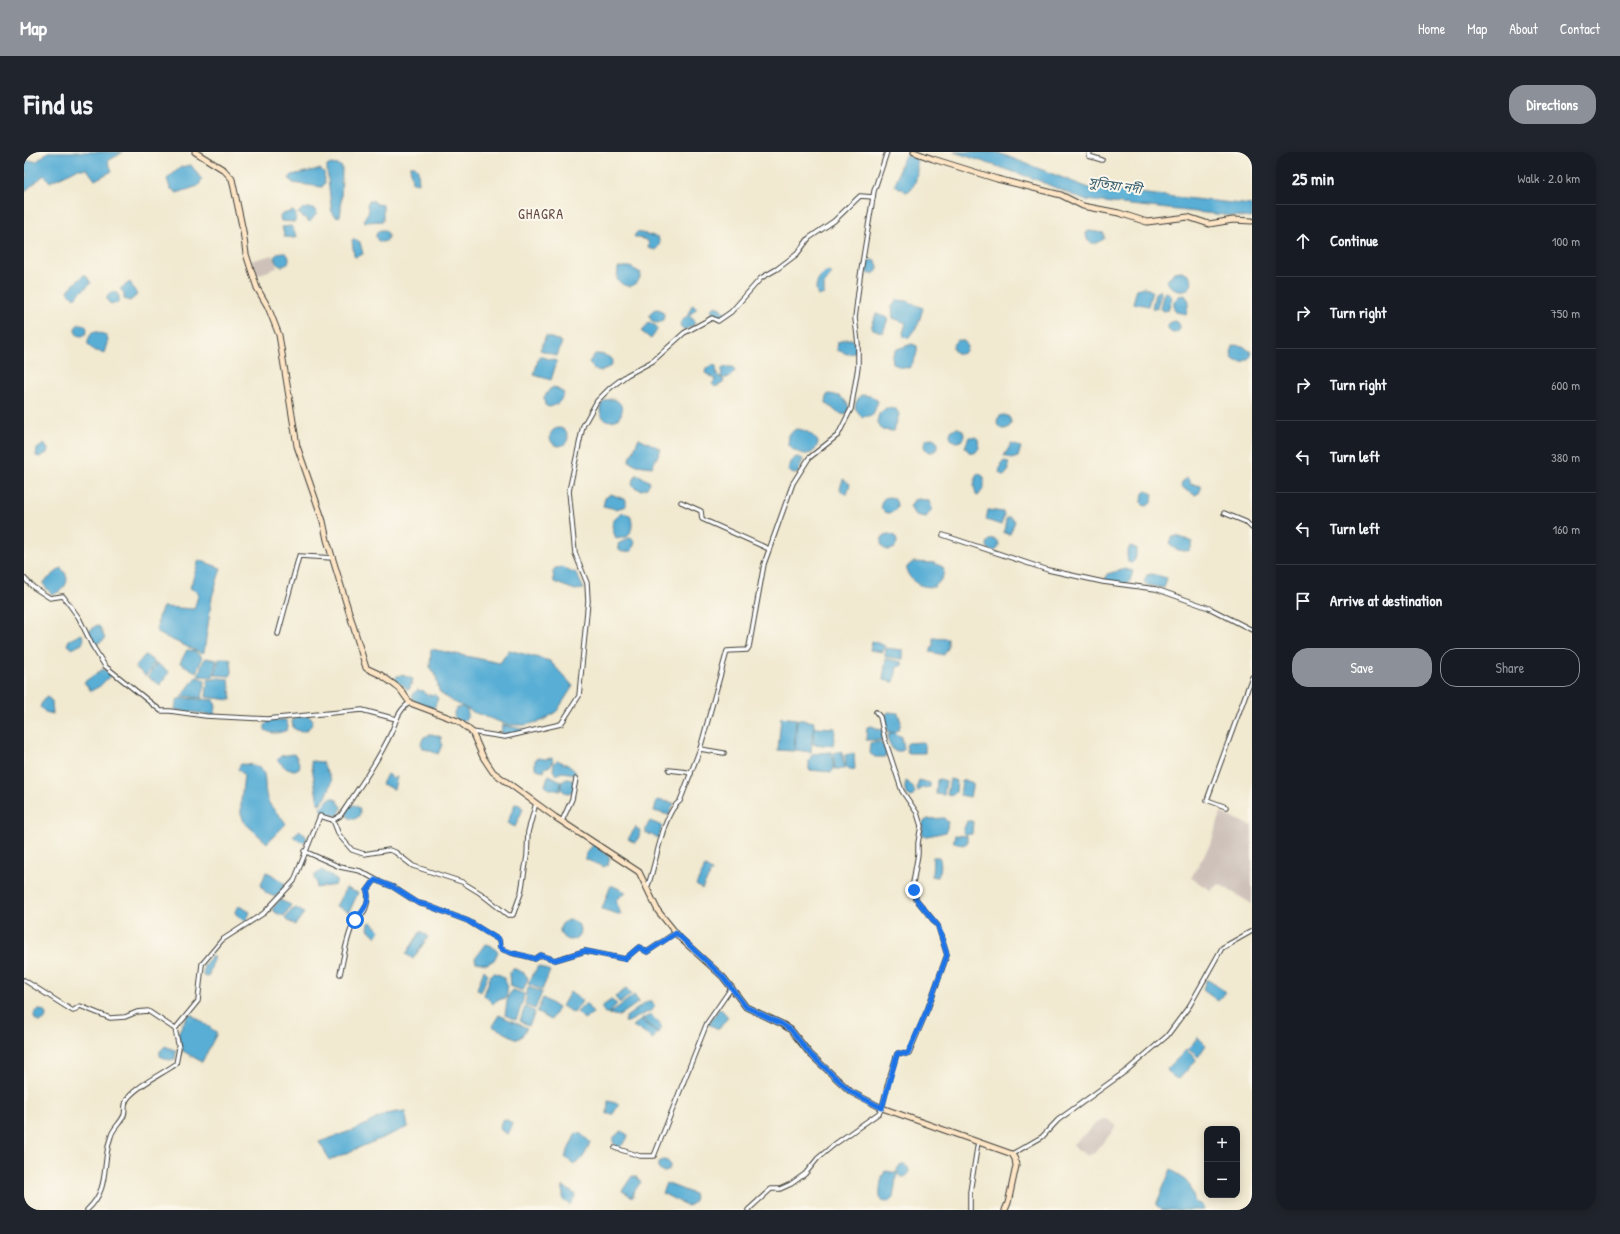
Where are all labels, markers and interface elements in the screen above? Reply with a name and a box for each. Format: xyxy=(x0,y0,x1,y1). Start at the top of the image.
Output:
text: Map xyxy=(20,15,47,41)
text: Home xyxy=(1418,19,1445,38)
text: Map xyxy=(1467,19,1487,38)
text: About xyxy=(1509,19,1538,38)
text: Contact xyxy=(1560,19,1600,38)
text: Find us xyxy=(24,85,93,123)
button: Directions xyxy=(1509,85,1596,124)
text: 25 min xyxy=(1292,167,1334,190)
text: Walk · 2.0 km xyxy=(1518,169,1580,187)
water label: সুতিয়া নদী xyxy=(1087,172,1145,198)
district label: GHAGRA xyxy=(518,204,564,223)
icon: ahead xyxy=(1292,230,1314,252)
text: Continue xyxy=(1330,230,1378,251)
text: 100 m xyxy=(1552,232,1580,250)
icon: right xyxy=(1292,302,1314,324)
text: Turn right xyxy=(1330,302,1386,323)
text: 750 m xyxy=(1550,304,1580,322)
icon: right xyxy=(1292,374,1314,396)
text: Turn right xyxy=(1330,374,1386,395)
text: 600 m xyxy=(1551,376,1580,394)
icon: left xyxy=(1292,446,1314,468)
text: Turn left xyxy=(1330,446,1380,467)
text: 380 m xyxy=(1551,448,1580,466)
icon: left xyxy=(1292,518,1314,540)
text: Turn left xyxy=(1330,518,1380,539)
text: 160 m xyxy=(1552,520,1580,538)
icon: arrive xyxy=(1292,590,1314,612)
text: Arrive at destination xyxy=(1330,590,1442,611)
button: Save xyxy=(1292,648,1432,687)
button: Share xyxy=(1440,648,1580,687)
route end xyxy=(905,881,923,899)
route start xyxy=(346,911,364,929)
map controls xyxy=(1204,1126,1240,1198)
button: + xyxy=(1204,1126,1240,1162)
button: − xyxy=(1204,1162,1240,1198)

